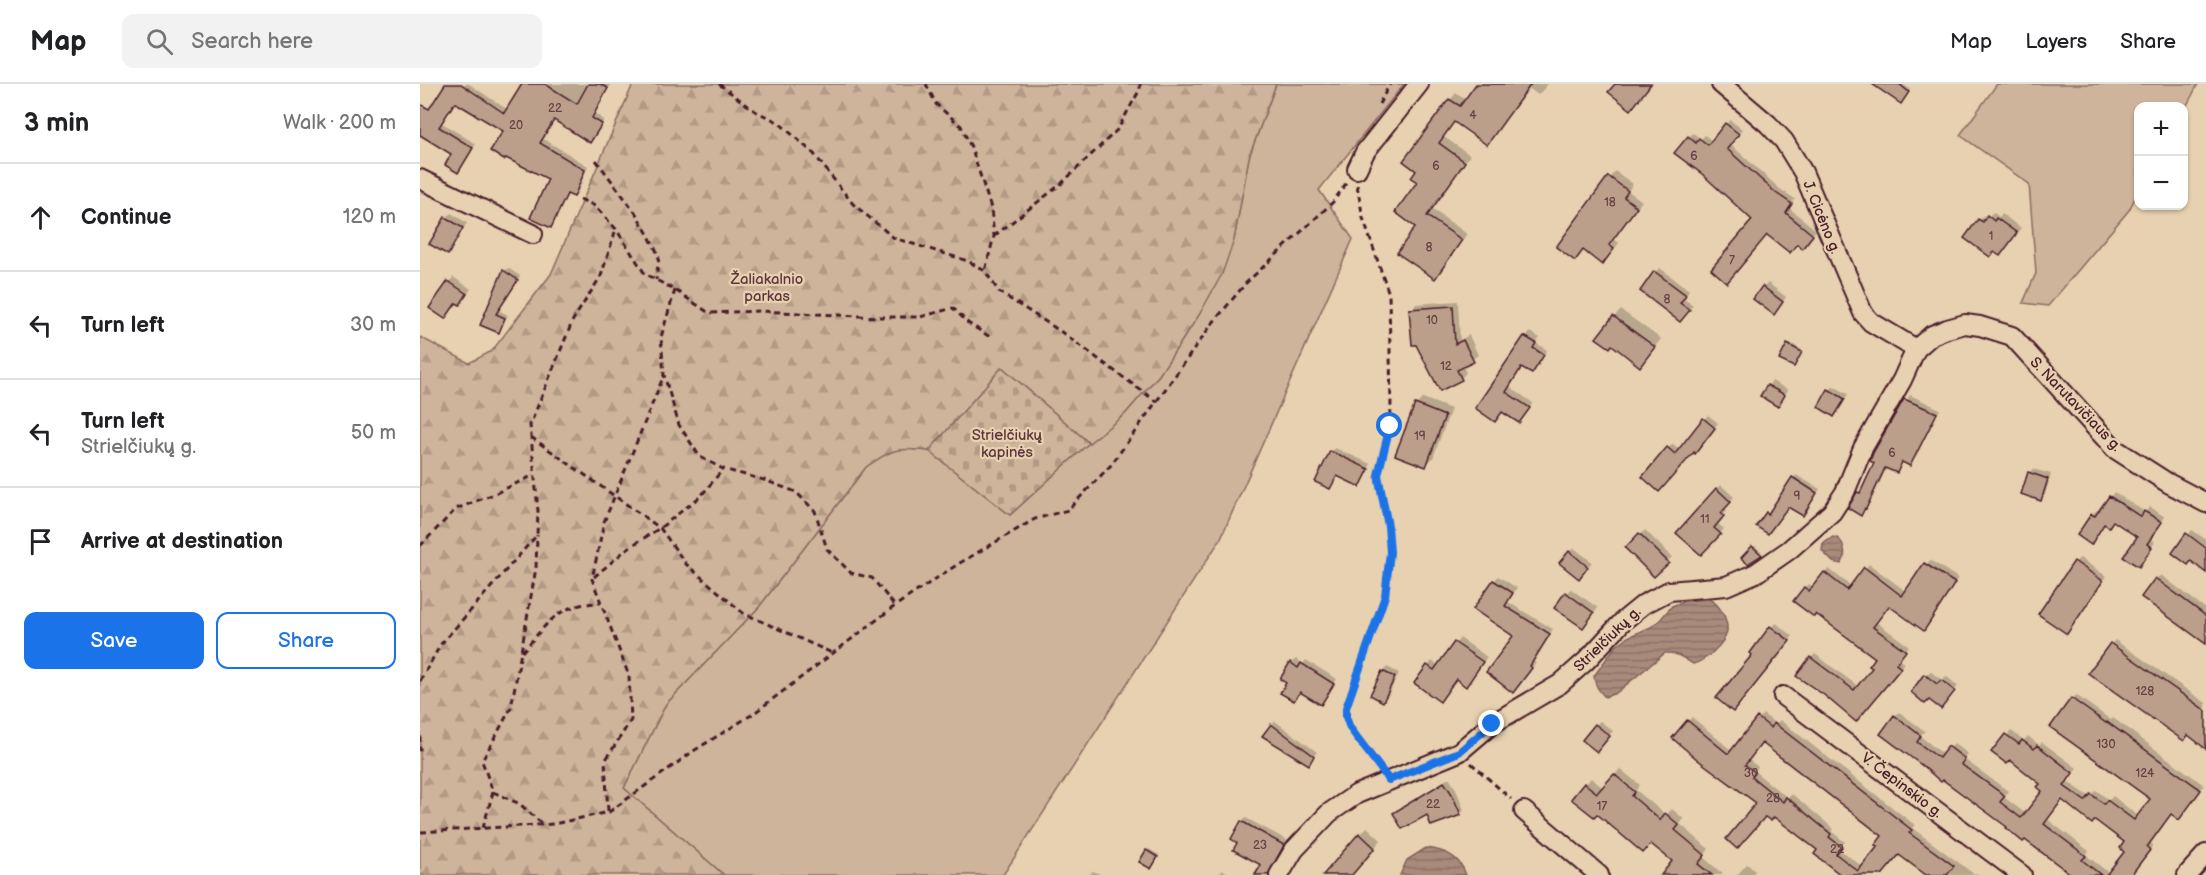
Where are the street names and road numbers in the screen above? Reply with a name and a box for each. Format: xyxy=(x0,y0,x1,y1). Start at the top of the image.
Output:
street label: J. Cicėno g. xyxy=(1798,178,1845,257)
street label: S. Narutavičiaus g. xyxy=(2026,353,2126,456)
street label: Strielčiukų g. xyxy=(1570,603,1645,676)
street label: V. Čepinskio g. xyxy=(1857,749,1946,822)

